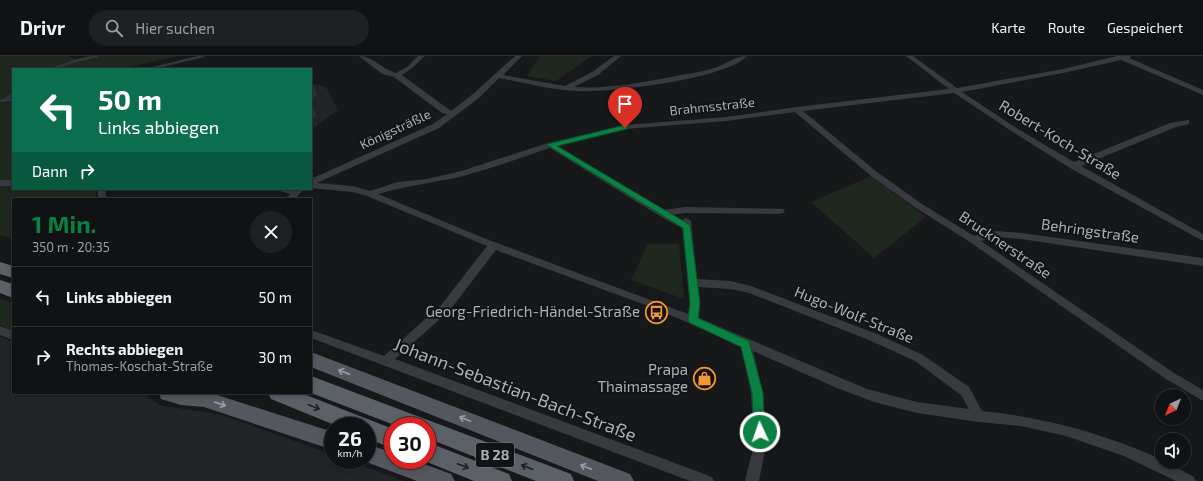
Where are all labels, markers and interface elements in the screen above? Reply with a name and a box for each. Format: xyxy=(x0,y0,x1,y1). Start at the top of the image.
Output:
search box xyxy=(89,10,369,46)
text: Drivr xyxy=(20,16,65,39)
icon: search xyxy=(103,17,125,39)
text: Hier suchen xyxy=(135,19,215,37)
text: Karte xyxy=(991,19,1026,36)
text: Route xyxy=(1048,19,1085,36)
text: Gespeichert xyxy=(1107,19,1183,36)
text: 50 m xyxy=(98,82,162,116)
icon: left xyxy=(32,84,84,136)
pin xyxy=(608,87,642,128)
icon: arrive xyxy=(614,93,636,115)
street label: Brahmsstraße xyxy=(669,94,755,118)
street label: Robert-Koch-Straße xyxy=(996,96,1125,183)
street label: Königsträßle xyxy=(357,106,433,152)
text: Links abbiegen xyxy=(98,116,219,138)
icon: right xyxy=(76,160,98,182)
text: Dann xyxy=(32,162,68,180)
street label: Brucknerstraße xyxy=(956,207,1055,282)
text: 1 Min. xyxy=(32,209,96,238)
button: close xyxy=(250,211,292,253)
street label: Behringstraße xyxy=(1040,214,1140,246)
text: 350 m · 20:35 xyxy=(32,239,110,255)
street label: Hugo-Wolf-Straße xyxy=(792,282,917,346)
icon: left xyxy=(32,286,54,308)
text: Links abbiegen xyxy=(66,288,172,306)
text: 50 m xyxy=(258,288,292,306)
bus stop icon: Georg-Friedrich-Händel-Straße xyxy=(643,299,669,325)
place label: Georg-Friedrich-Händel-Straße xyxy=(425,302,640,320)
street label: Johann-Sebastian-Bach-Straße xyxy=(391,333,640,446)
text: Rechts abbiegen xyxy=(66,340,183,358)
icon: right xyxy=(32,346,54,368)
text: 30 m xyxy=(258,348,292,366)
text: Thomas-Koschat-Straße xyxy=(66,358,213,374)
place label: Prapa Thaimassage xyxy=(597,360,688,395)
shop icon: Prapa Thaimassage xyxy=(691,366,717,392)
one-way arrow xyxy=(339,368,351,375)
north arrow xyxy=(1155,389,1191,425)
map controls xyxy=(1155,389,1191,469)
one-way arrow xyxy=(213,401,226,408)
one-way arrow xyxy=(308,404,320,412)
position arrow xyxy=(739,411,781,453)
one-way arrow xyxy=(460,415,472,423)
speed limit sign: 30 xyxy=(384,417,436,469)
text: 26 xyxy=(338,426,362,450)
button: sound xyxy=(1155,433,1191,469)
road number: B 28 xyxy=(476,443,514,467)
text: km/h xyxy=(338,447,362,459)
one-way arrow xyxy=(521,462,533,470)
one-way arrow xyxy=(581,462,593,470)
one-way arrow xyxy=(457,463,469,471)

